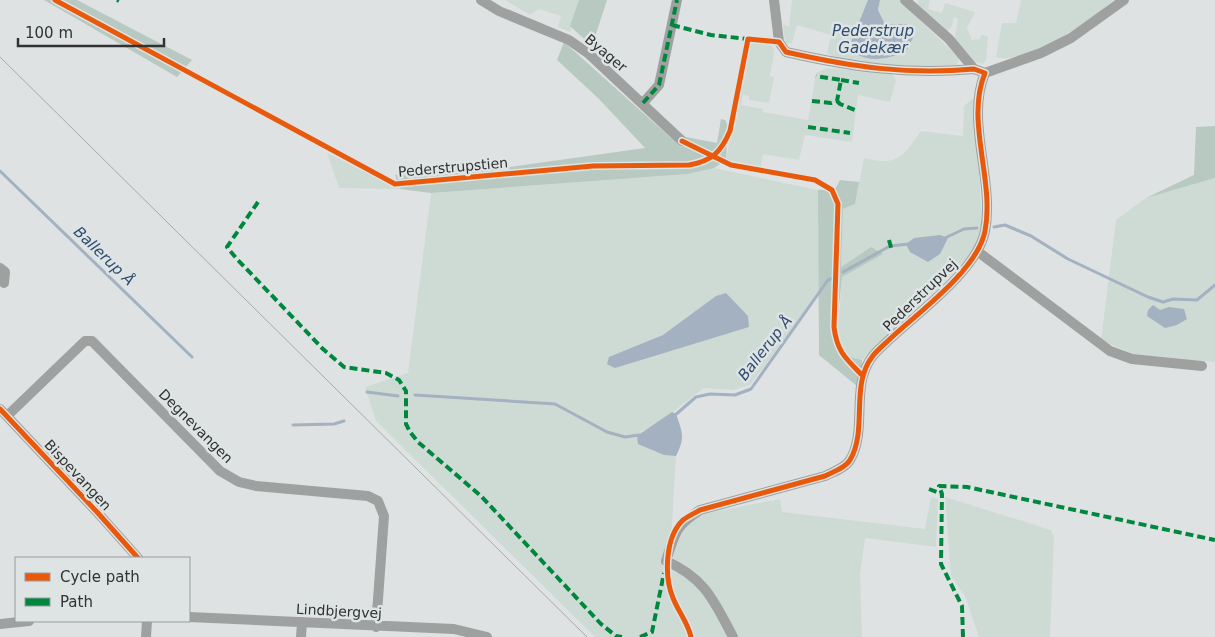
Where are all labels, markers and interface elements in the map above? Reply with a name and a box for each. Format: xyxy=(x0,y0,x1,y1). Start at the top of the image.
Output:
scale bar xyxy=(18,15,164,47)
water label: Pederstrup Gadekær xyxy=(832,22,914,57)
text: 100 m xyxy=(25,24,73,42)
street label: Byager xyxy=(582,31,630,75)
street label: Pederstrupstien xyxy=(397,154,509,180)
water label: Ballerup Å xyxy=(70,222,139,289)
street label: Pederstrupvej xyxy=(880,256,960,334)
water label: Ballerup Å xyxy=(733,311,796,384)
street label: Degnevangen xyxy=(156,386,236,466)
street label: Bispevangen xyxy=(41,436,115,514)
legend xyxy=(15,557,190,622)
text: Cycle path xyxy=(60,568,140,586)
text: Path xyxy=(60,593,93,611)
street label: Lindbjergvej xyxy=(296,601,382,621)

